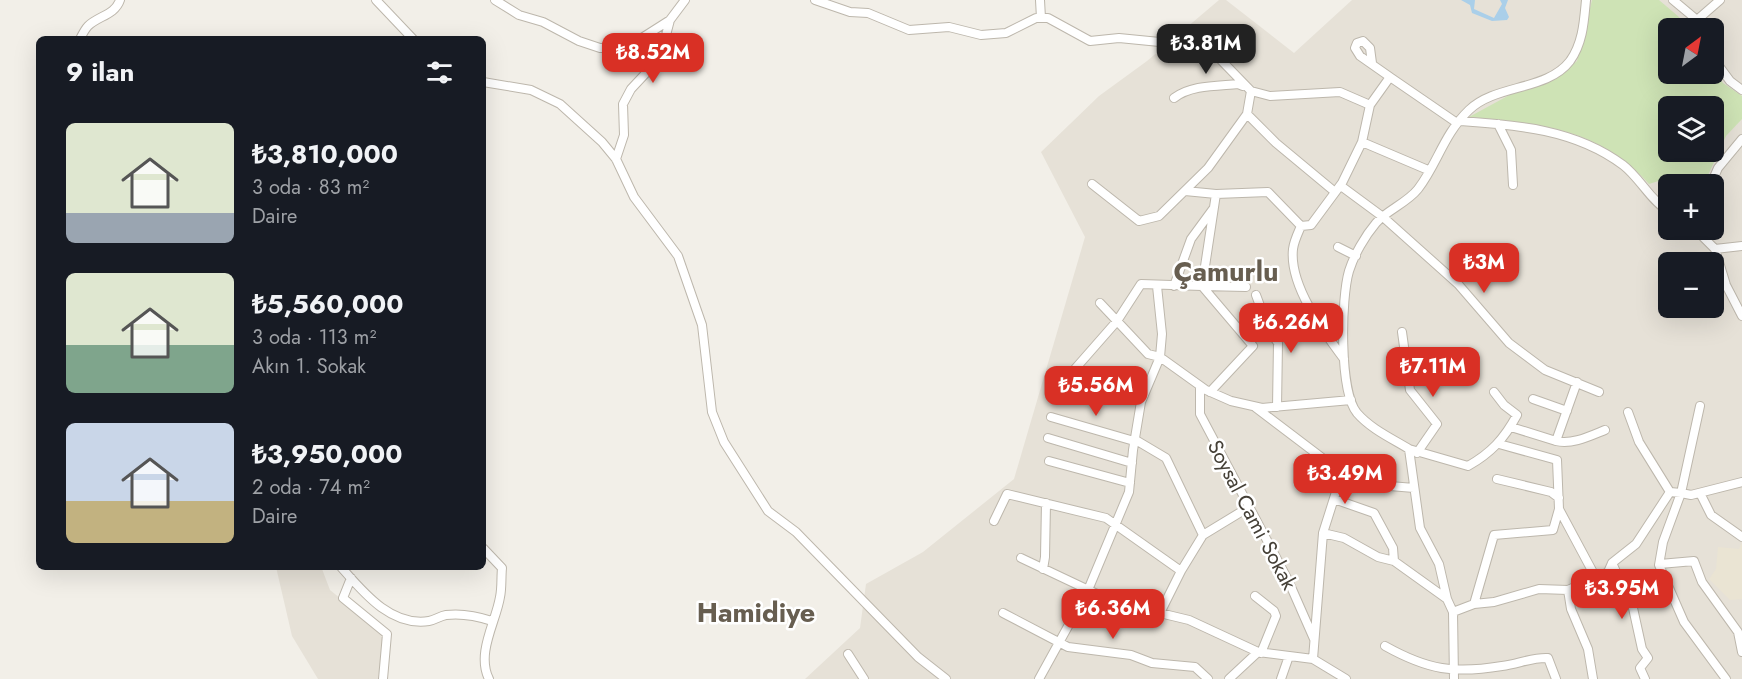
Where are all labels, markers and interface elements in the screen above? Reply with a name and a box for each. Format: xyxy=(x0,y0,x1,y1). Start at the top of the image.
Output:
north arrow xyxy=(1658,18,1724,84)
map controls xyxy=(1658,18,1724,318)
pin: ₺3.81M xyxy=(1157,24,1255,75)
text: ₺3.81M xyxy=(1171,29,1241,58)
pin: ₺8.52M xyxy=(604,33,702,84)
text: ₺8.52M xyxy=(616,38,690,67)
text: 9 ilan xyxy=(66,53,134,91)
icon: filters xyxy=(423,56,456,89)
button: layers xyxy=(1658,96,1724,162)
text: ₺3,810,000 xyxy=(252,135,398,173)
icon: home xyxy=(114,147,186,219)
text: 3 oda · 83 m² xyxy=(252,173,369,202)
button: + xyxy=(1658,174,1724,240)
text: Daire xyxy=(252,202,297,231)
pin: ₺3M xyxy=(1455,243,1513,294)
text: ₺3M xyxy=(1463,248,1505,277)
district label: Çamurlu xyxy=(1173,252,1279,291)
button: − xyxy=(1658,252,1724,318)
text: ₺5,560,000 xyxy=(252,285,404,323)
icon: home xyxy=(114,297,186,369)
pin: ₺6.26M xyxy=(1242,303,1340,354)
text: ₺6.26M xyxy=(1253,308,1329,337)
text: 3 oda · 113 m² xyxy=(252,323,376,352)
pin: ₺7.11M xyxy=(1384,347,1482,398)
text: Akın 1. Sokak xyxy=(252,352,366,381)
text: ₺7.11M xyxy=(1400,352,1466,381)
pin: ₺5.56M xyxy=(1047,366,1145,417)
text: ₺5.56M xyxy=(1059,371,1133,400)
text: ₺3,950,000 xyxy=(252,435,403,473)
street label: Soysal Cami Sokak xyxy=(1200,435,1305,596)
icon: home xyxy=(114,447,186,519)
pin: ₺3.49M xyxy=(1296,454,1394,505)
text: ₺3.49M xyxy=(1307,459,1383,488)
text: 2 oda · 74 m² xyxy=(252,473,370,502)
text: Daire xyxy=(252,502,297,531)
pin: ₺3.95M xyxy=(1573,569,1671,620)
text: ₺3.95M xyxy=(1585,574,1659,603)
pin: ₺6.36M xyxy=(1064,589,1162,640)
district label: Hamidiye xyxy=(697,593,815,632)
text: ₺6.36M xyxy=(1076,594,1150,623)

